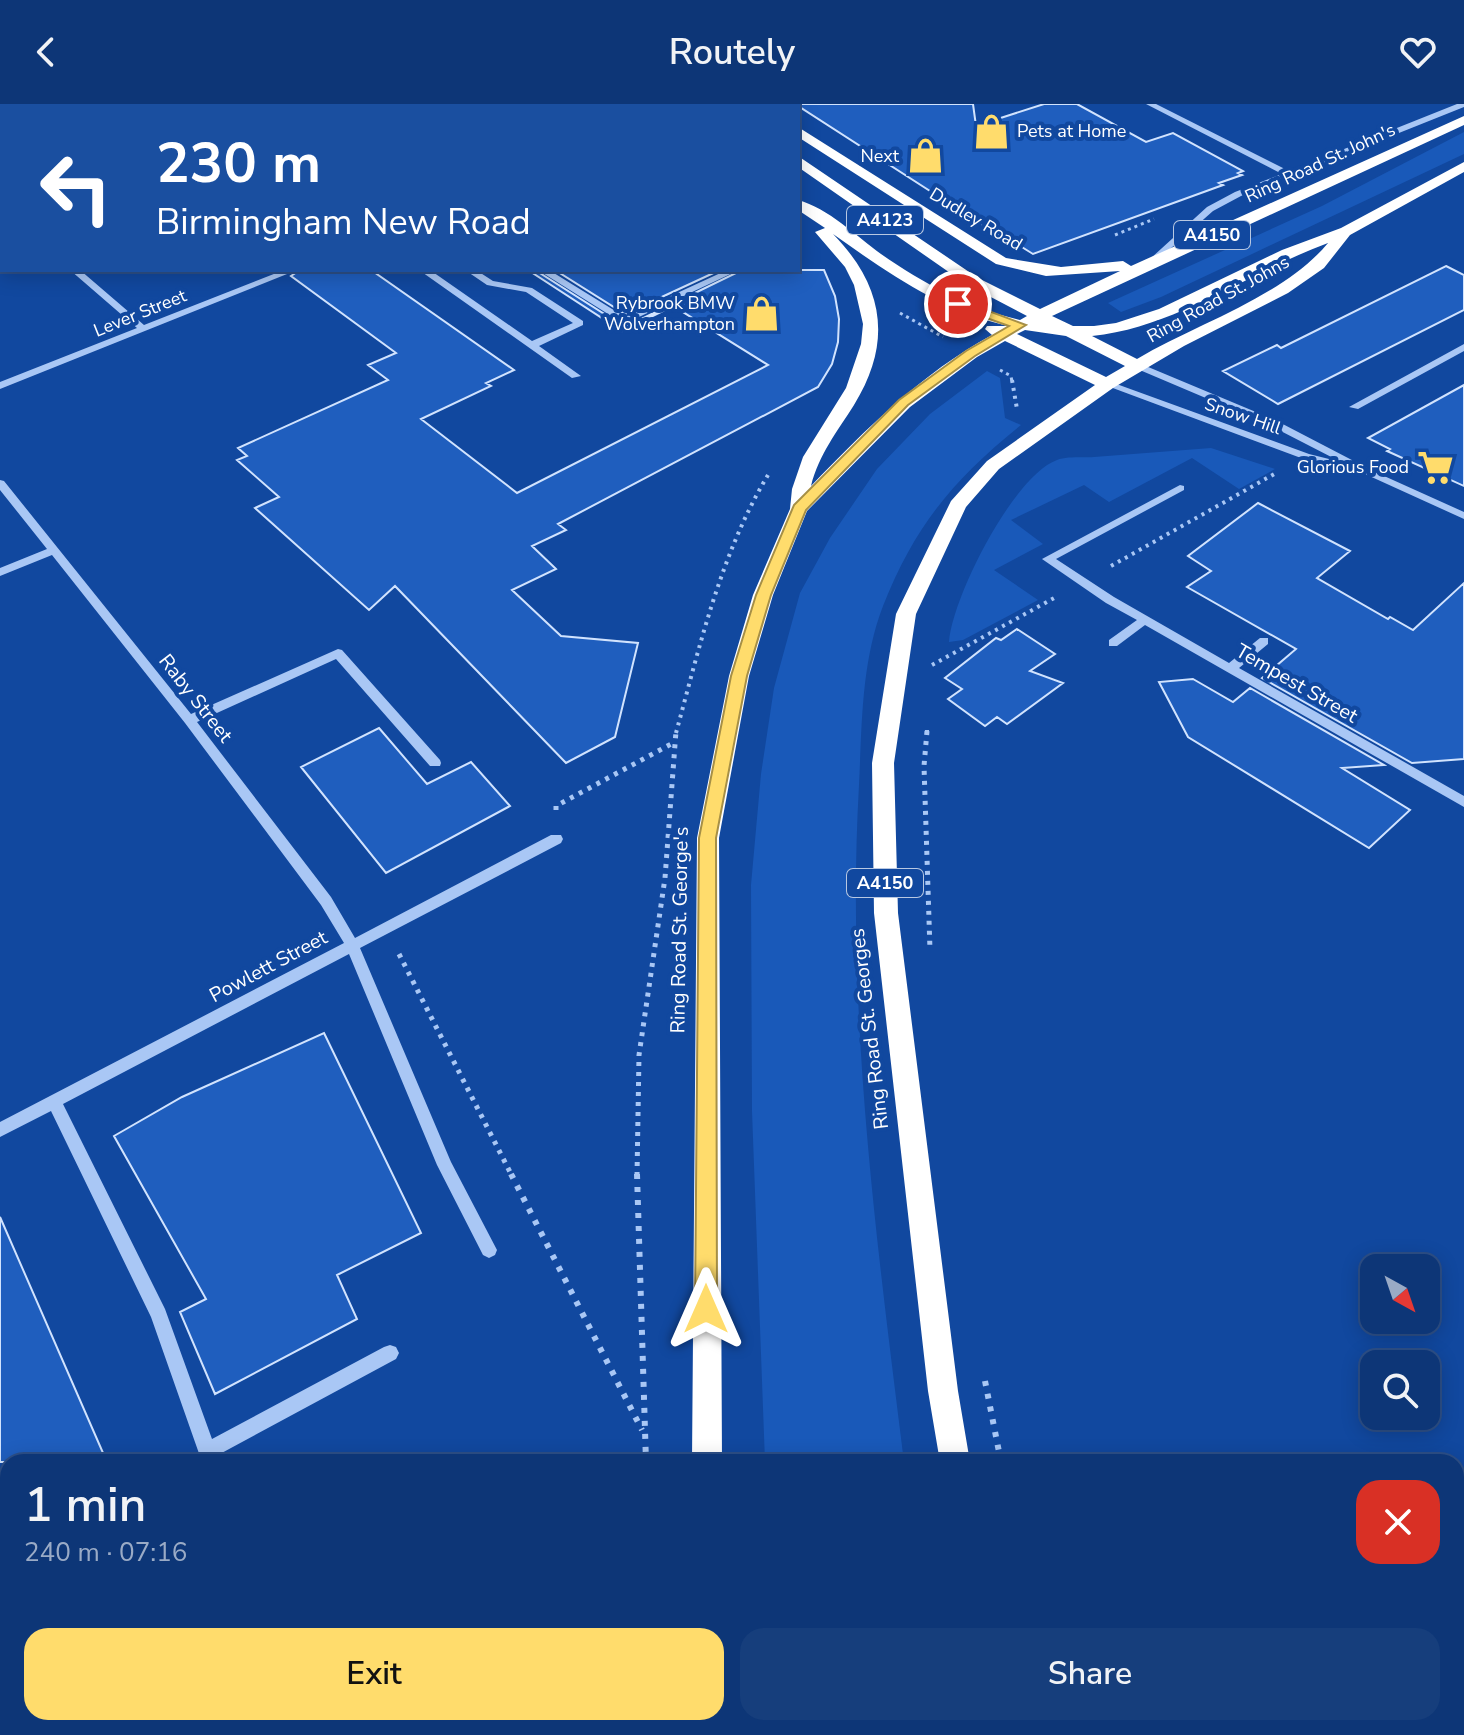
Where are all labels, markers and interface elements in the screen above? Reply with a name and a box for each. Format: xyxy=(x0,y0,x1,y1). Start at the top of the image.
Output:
text: Routely xyxy=(669,28,795,77)
icon: back xyxy=(24,30,68,74)
icon: heart xyxy=(1396,30,1440,74)
shop icon: Pets at Home xyxy=(972,112,1010,150)
street label: Ring Road St. John's xyxy=(1241,118,1399,208)
place label: Pets at Home xyxy=(1017,119,1126,143)
text: 230 m xyxy=(156,125,321,202)
icon: left xyxy=(24,136,128,240)
shop icon: Next xyxy=(906,137,944,175)
place label: Next xyxy=(860,144,900,168)
street label: Dudley Road xyxy=(925,182,1027,256)
text: Birmingham New Road xyxy=(156,198,531,247)
road number: A4123 xyxy=(847,206,923,234)
road number: A4150 xyxy=(1174,221,1250,249)
street label: Ring Road St. Johns xyxy=(1142,250,1294,348)
pin xyxy=(924,270,992,338)
icon: arrive xyxy=(936,282,980,326)
street label: Lever Street xyxy=(90,283,191,342)
place label: Rybrook BMW Wolverhampton xyxy=(604,291,735,336)
shop icon: Rybrook BMW Wolverhampton xyxy=(742,294,780,332)
street label: Snow Hill xyxy=(1202,392,1285,440)
supermarket icon: Glorious Food xyxy=(1416,448,1454,486)
place label: Glorious Food xyxy=(1297,455,1409,479)
street label: Tempest Street xyxy=(1231,638,1364,730)
street label: Raby Street xyxy=(153,648,239,749)
street label: Ring Road St. George's xyxy=(664,826,695,1034)
road number: A4150 xyxy=(847,869,923,897)
street label: Powlett Street xyxy=(205,924,333,1009)
street label: Ring Road St. Georges xyxy=(844,927,895,1131)
north arrow xyxy=(1360,1254,1440,1334)
map controls xyxy=(1360,1254,1440,1430)
position arrow xyxy=(664,1267,748,1351)
button: search xyxy=(1360,1350,1440,1430)
text: 1 min xyxy=(24,1472,146,1538)
button: close xyxy=(1356,1480,1440,1564)
text: 240 m · 07:16 xyxy=(24,1535,187,1570)
button: Exit xyxy=(24,1628,724,1720)
button: Share xyxy=(740,1628,1440,1720)

